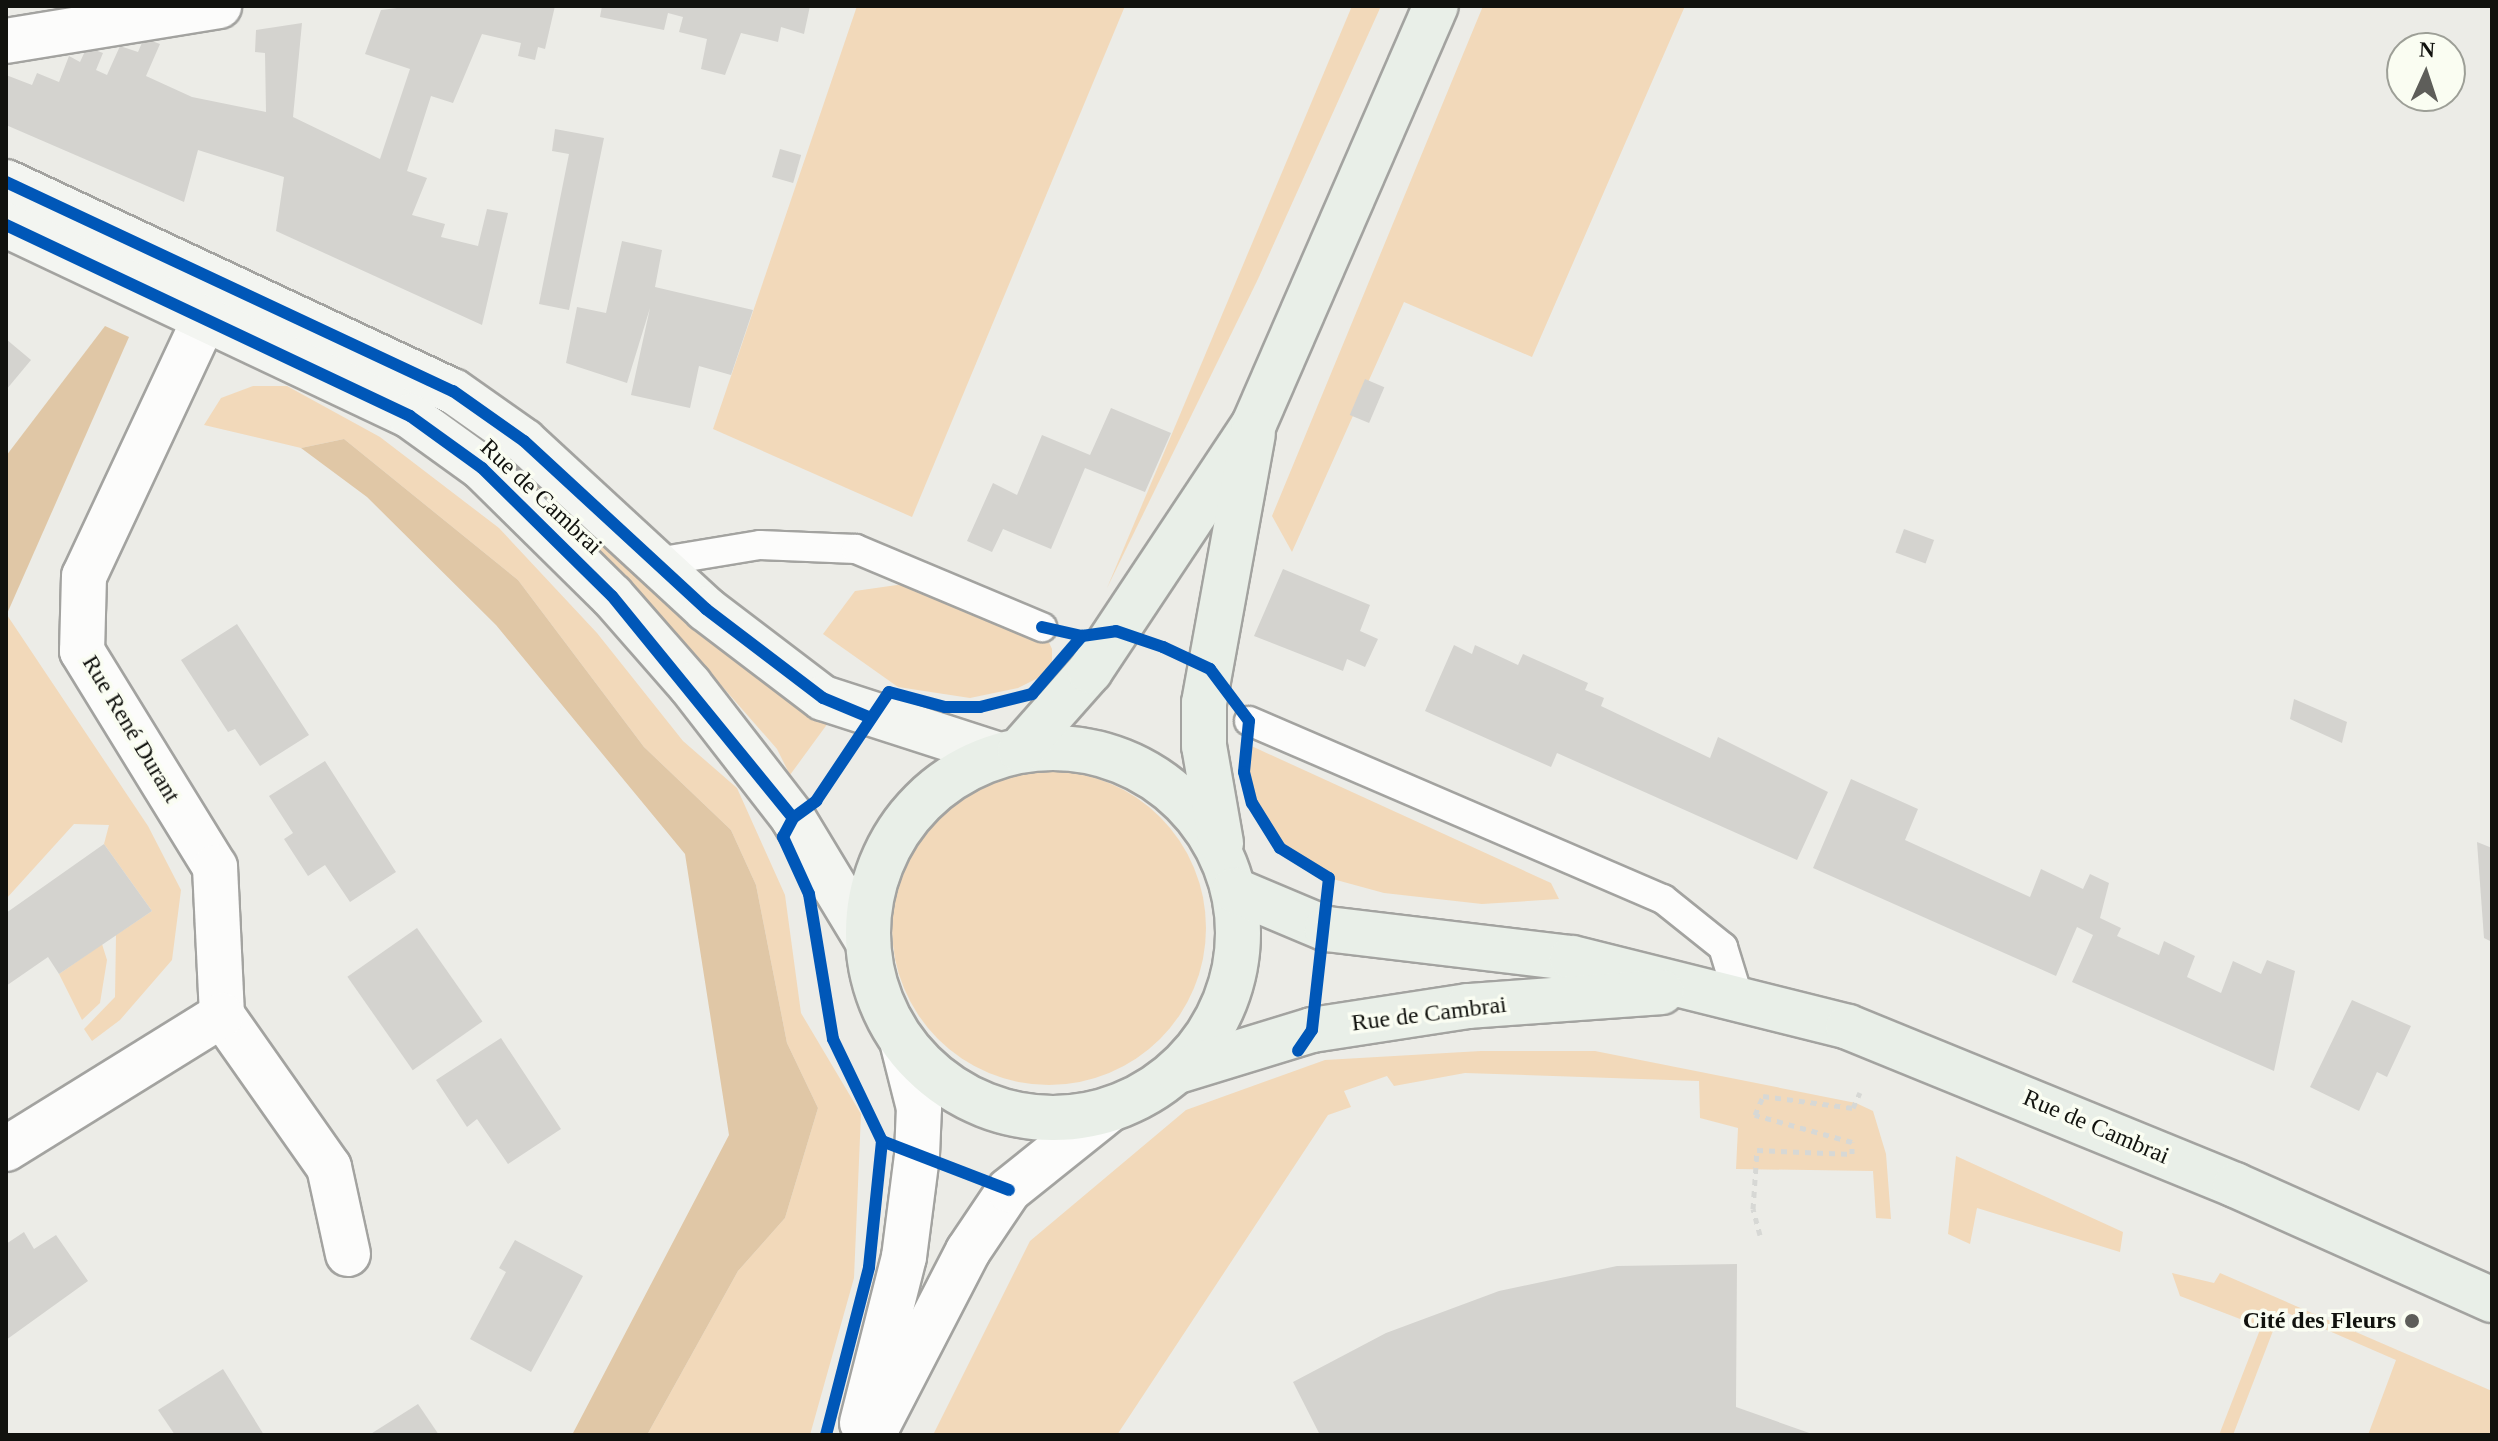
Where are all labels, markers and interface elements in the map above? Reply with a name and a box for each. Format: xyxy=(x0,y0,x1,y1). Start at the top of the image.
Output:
north arrow xyxy=(2386,32,2466,112)
text: N xyxy=(2419,37,2436,62)
street label: Rue de Cambrai xyxy=(474,433,608,561)
street label: Rue René Durant xyxy=(76,650,186,808)
street label: Rue de Cambrai xyxy=(1350,990,1508,1038)
street label: Rue de Cambrai xyxy=(2019,1083,2173,1171)
place label: Cité des Fleurs xyxy=(2243,1307,2396,1335)
marker: Cité des Fleurs xyxy=(2403,1312,2421,1330)

